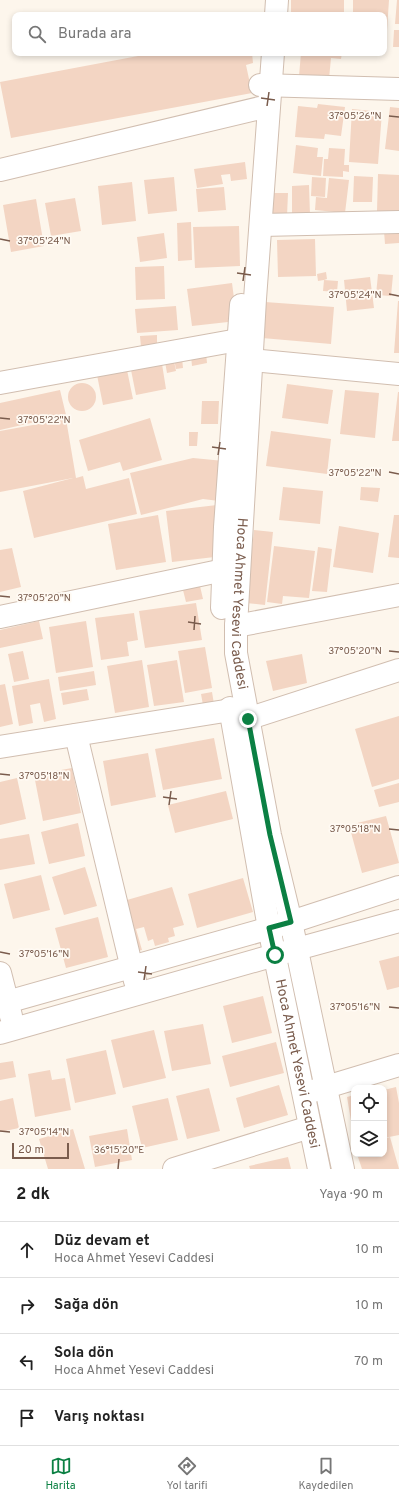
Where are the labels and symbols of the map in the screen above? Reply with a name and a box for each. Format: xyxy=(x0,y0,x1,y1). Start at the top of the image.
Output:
text: 37°05'26"N xyxy=(328,110,382,123)
text: 37°05'24"N xyxy=(17,235,71,248)
text: 37°05'24"N xyxy=(328,289,382,302)
text: 37°05'22"N xyxy=(17,414,71,427)
text: 37°05'22"N xyxy=(328,467,382,480)
street label: Hoca Ahmet Yesevi Caddesi xyxy=(227,517,251,691)
text: 37°05'20"N xyxy=(17,592,71,605)
text: 37°05'20"N xyxy=(328,645,382,658)
route end xyxy=(239,710,257,728)
text: 37°05'18"N xyxy=(19,770,69,783)
text: 37°05'18"N xyxy=(330,823,380,836)
route start xyxy=(266,946,284,964)
text: 37°05'16"N xyxy=(19,948,69,961)
street label: Hoca Ahmet Yesevi Caddesi xyxy=(271,977,323,1150)
text: 37°05'16"N xyxy=(330,1001,380,1014)
text: 37°05'14"N xyxy=(19,1126,69,1139)
scale bar xyxy=(12,1141,69,1160)
text: 36°15'20"E xyxy=(94,1144,144,1157)

